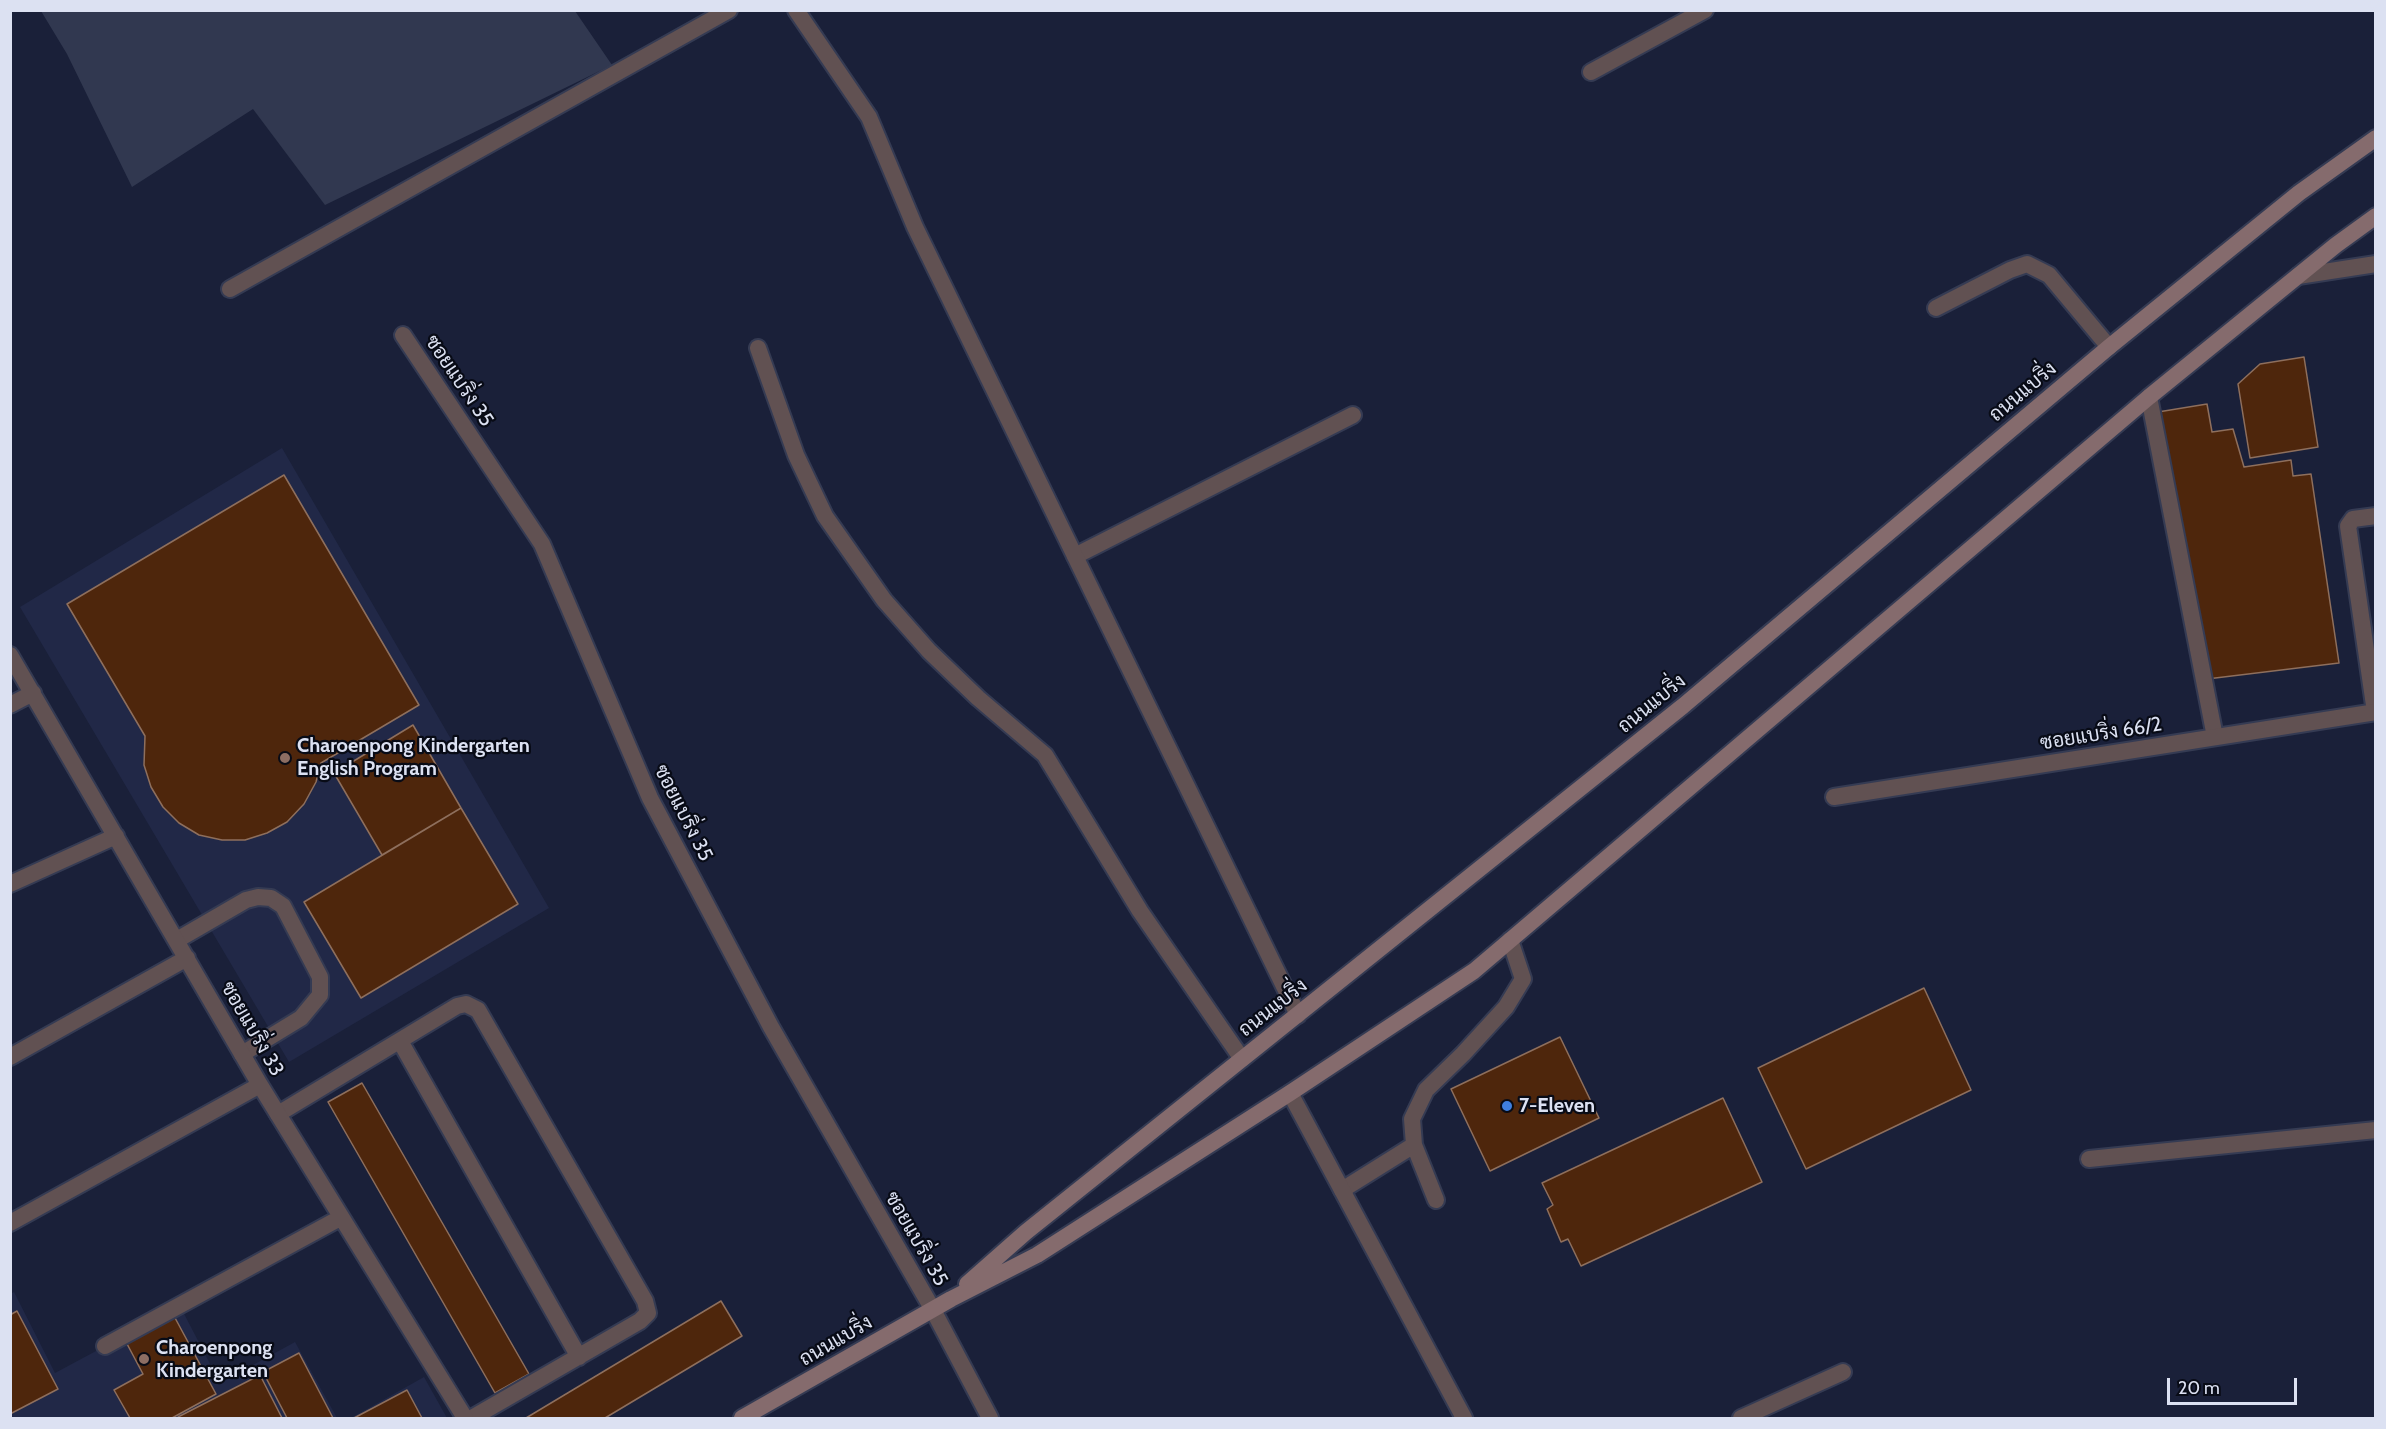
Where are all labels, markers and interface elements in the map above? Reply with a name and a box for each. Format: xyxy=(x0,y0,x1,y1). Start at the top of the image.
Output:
street label: ซอยแบริ่ง 35 xyxy=(420,331,498,431)
street label: ถนนแบริ่ง xyxy=(1985,357,2061,427)
street label: ถนนแบริ่ง xyxy=(1613,669,1691,739)
street label: ซอยแบริ่ง 66/2 xyxy=(2038,713,2164,755)
place label: Charoenpong Kindergarten English Program xyxy=(297,734,530,781)
marker: Charoenpong Kindergarten English Program xyxy=(278,751,292,765)
street label: ซอยแบริ่ง 35 xyxy=(649,761,717,865)
street label: ถนนแบริ่ง xyxy=(1234,974,1312,1042)
street label: ซอยแบริ่ง 33 xyxy=(215,978,289,1080)
place label: 7-Eleven xyxy=(1519,1094,1595,1118)
marker: 7-Eleven xyxy=(1500,1099,1514,1113)
street label: ซอยแบริ่ง 35 xyxy=(879,1188,953,1290)
street label: ถนนแบริ่ง xyxy=(795,1311,877,1371)
place label: Charoenpong Kindergarten xyxy=(156,1336,272,1383)
marker: Charoenpong Kindergarten xyxy=(137,1352,151,1366)
scale bar xyxy=(2170,1366,2300,1404)
text: 20 m xyxy=(2178,1377,2220,1399)

